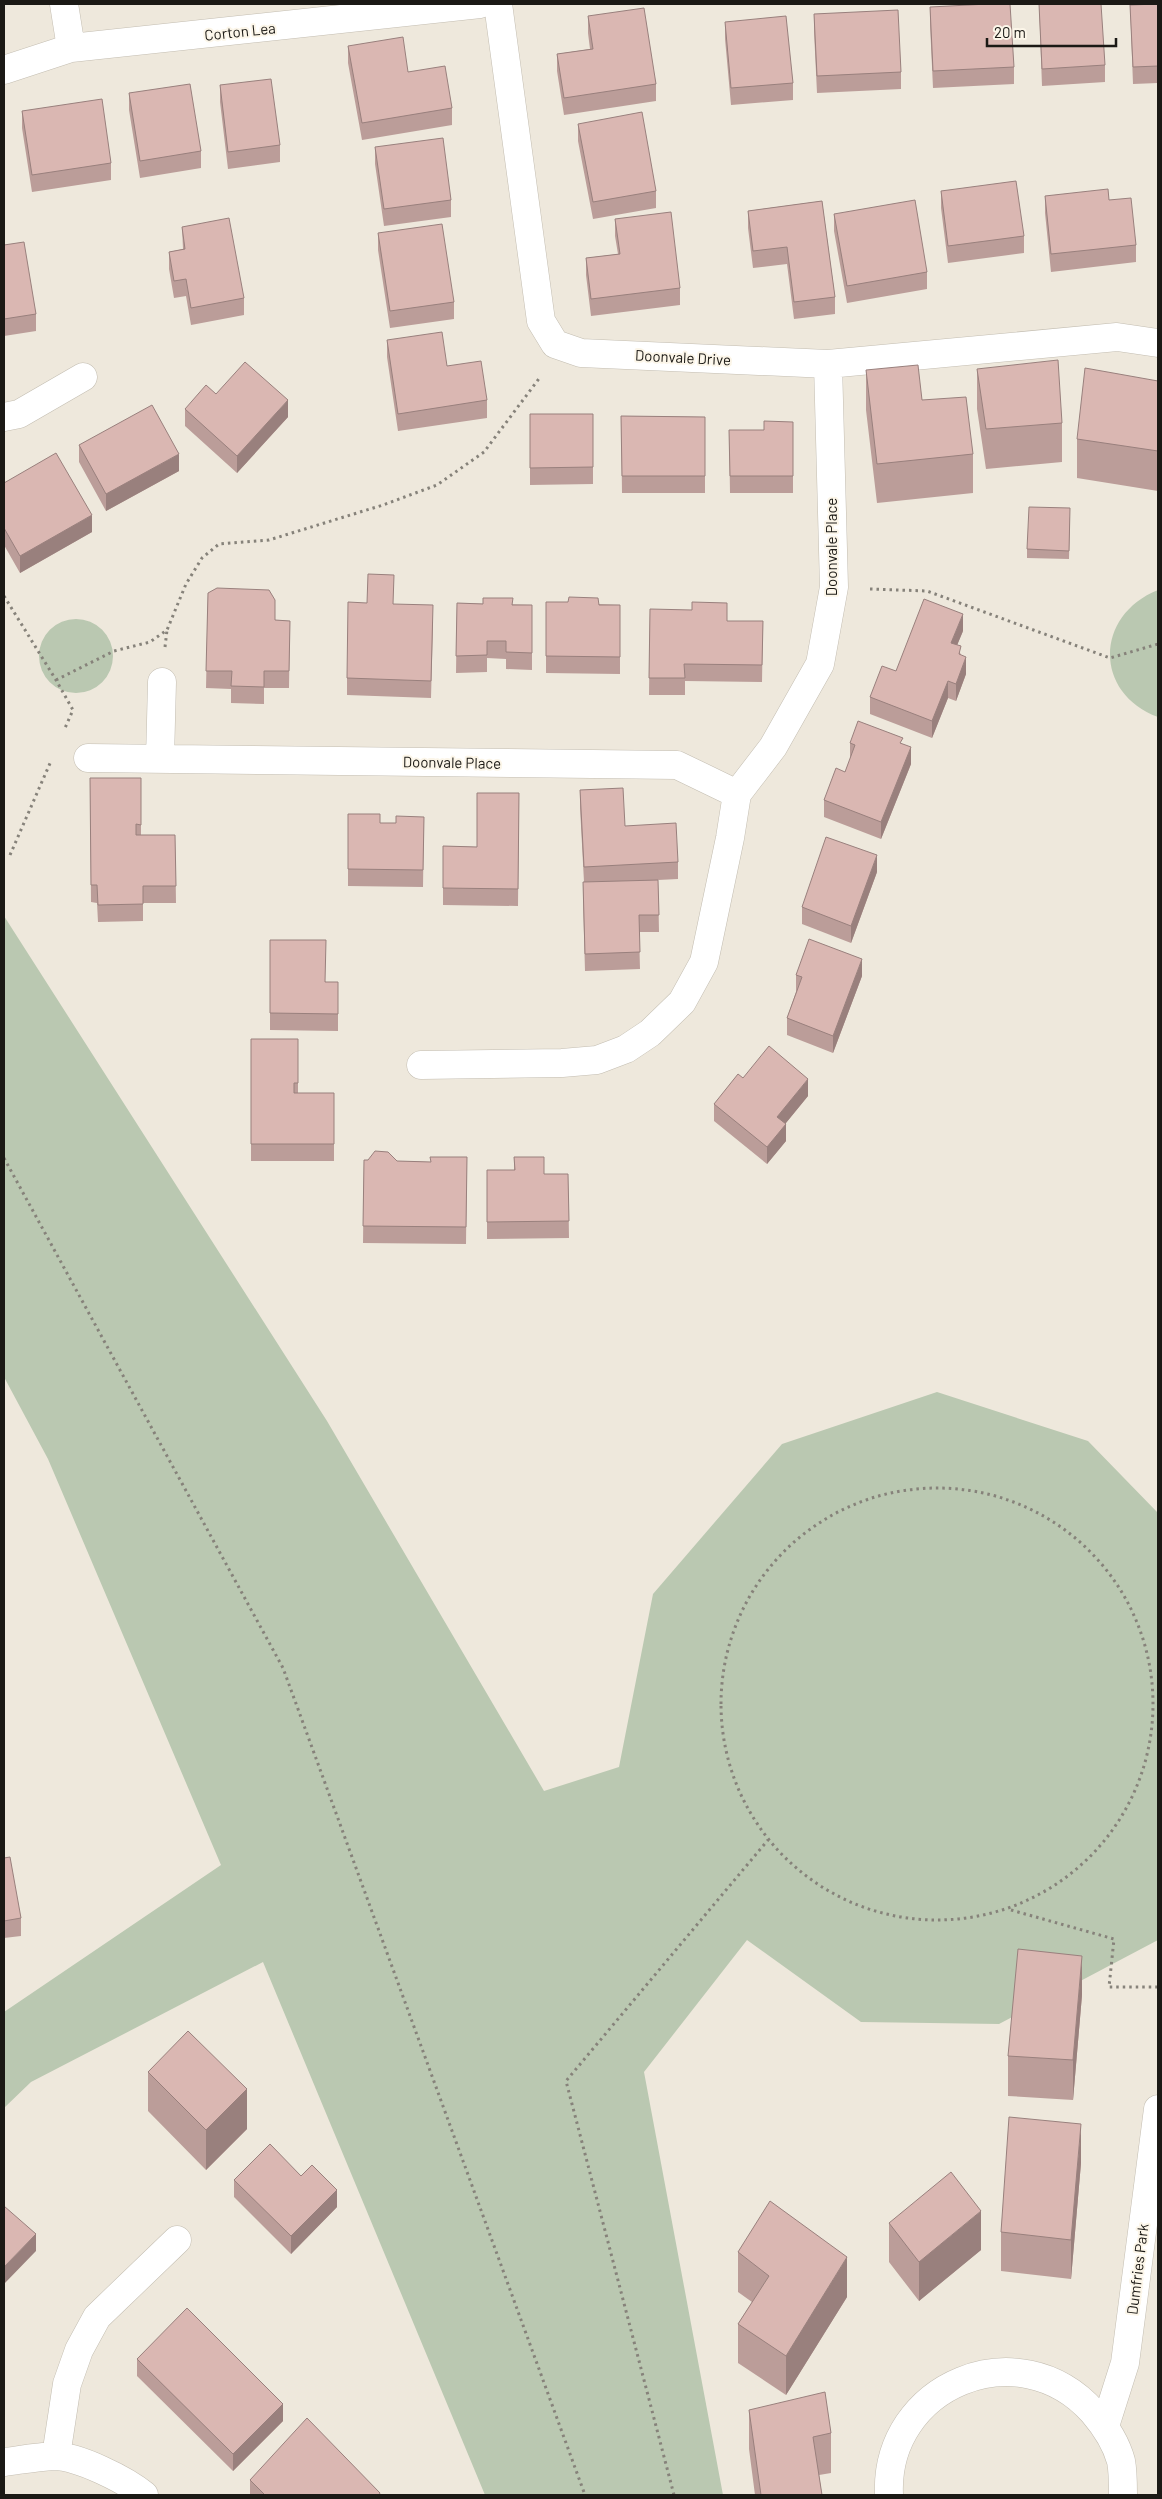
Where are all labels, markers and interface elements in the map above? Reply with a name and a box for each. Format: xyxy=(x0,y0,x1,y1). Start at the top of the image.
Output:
scale bar xyxy=(987,15,1116,47)
street label: Corton Lea xyxy=(203,18,277,44)
text: 20 m xyxy=(994,23,1026,41)
street label: Doonvale Drive xyxy=(635,345,731,369)
street label: Doonvale Place xyxy=(822,498,840,596)
street label: Doonvale Place xyxy=(403,752,501,772)
street label: Dumfries Park xyxy=(1122,2222,1152,2316)

